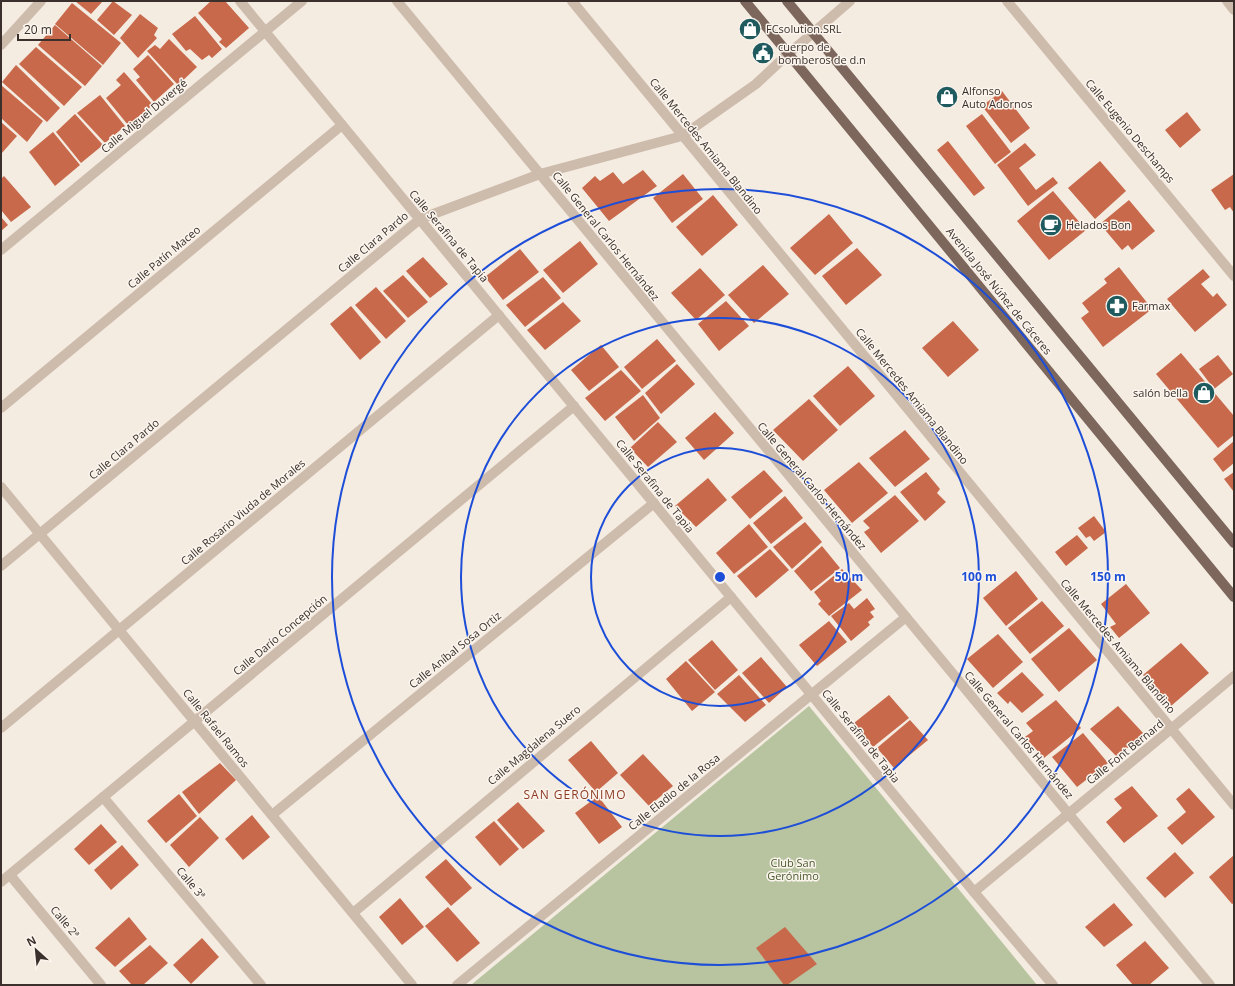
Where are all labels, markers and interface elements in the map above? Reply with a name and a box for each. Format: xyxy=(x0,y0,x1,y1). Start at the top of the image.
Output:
scale bar xyxy=(18,16,70,42)
shop icon: FCsolution.SRL xyxy=(737,16,763,42)
text: 20 m xyxy=(24,21,52,38)
place label: FCsolution.SRL xyxy=(766,21,842,36)
place label: cuerpo de bomberos de d.n xyxy=(778,39,866,67)
public building icon: cuerpo de bomberos de d.n xyxy=(750,40,776,66)
street label: Calle Mercedes Amiama Blandino xyxy=(647,74,766,217)
street label: Calle Miguel Duvergé xyxy=(98,75,190,156)
street label: Calle Eugenio Deschamps xyxy=(1082,76,1178,186)
place label: Alfonso Auto Adornos xyxy=(962,83,1033,111)
shop icon: Alfonso Auto Adornos xyxy=(934,84,960,110)
street label: Calle General Carlos Hernández xyxy=(549,168,663,304)
street label: Calle Serafina de Tapia xyxy=(406,186,492,285)
street label: Calle Clara Pardo xyxy=(334,208,411,275)
cafe icon: Helados Bon xyxy=(1038,212,1064,238)
place label: Helados Bon xyxy=(1066,217,1131,232)
street label: Calle Patín Maceo xyxy=(124,221,204,292)
street label: Avenida José Núñez de Cáceres xyxy=(943,224,1056,358)
pharmacy icon: Farmax xyxy=(1104,293,1130,319)
place label: Farmax xyxy=(1132,298,1171,313)
street label: Calle Mercedes Amiama Blandino xyxy=(853,324,972,467)
shop icon: salón bella xyxy=(1191,380,1217,406)
place label: salón bella xyxy=(1133,385,1188,400)
street label: Calle Clara Pardo xyxy=(85,415,162,482)
street label: Calle General Carlos Hernández xyxy=(754,419,870,553)
street label: Calle Serafina de Tapia xyxy=(613,436,698,536)
street label: Calle Rosario Viuda de Morales xyxy=(177,455,308,568)
text: 50 m xyxy=(835,568,863,585)
text: 100 m xyxy=(961,568,997,585)
text: 150 m xyxy=(1090,568,1126,585)
centre of rings xyxy=(713,570,727,584)
street label: Calle Mercedes Amiama Blandino xyxy=(1058,575,1179,716)
street label: Calle Darío Concepción xyxy=(230,591,330,678)
street label: Calle Aníbal Sosa Ortiz xyxy=(406,608,504,691)
street label: Calle General Carlos Hernández xyxy=(961,668,1077,802)
street label: Calle Rafael Ramos xyxy=(180,685,253,770)
street label: Calle Serafina de Tapia xyxy=(819,686,904,786)
street label: Calle Magdalena Suero xyxy=(484,701,584,788)
street label: Calle Font Bernard xyxy=(1083,716,1166,787)
street label: Calle Eladio de la Rosa xyxy=(625,750,723,833)
district label: SAN GERÓNIMO xyxy=(524,786,626,803)
park label: Club San Gerónimo xyxy=(767,855,819,883)
street label: Calle 3ª xyxy=(173,863,209,902)
street label: Calle 2ª xyxy=(47,902,83,941)
north arrow xyxy=(16,930,56,970)
text: N xyxy=(24,932,39,949)

